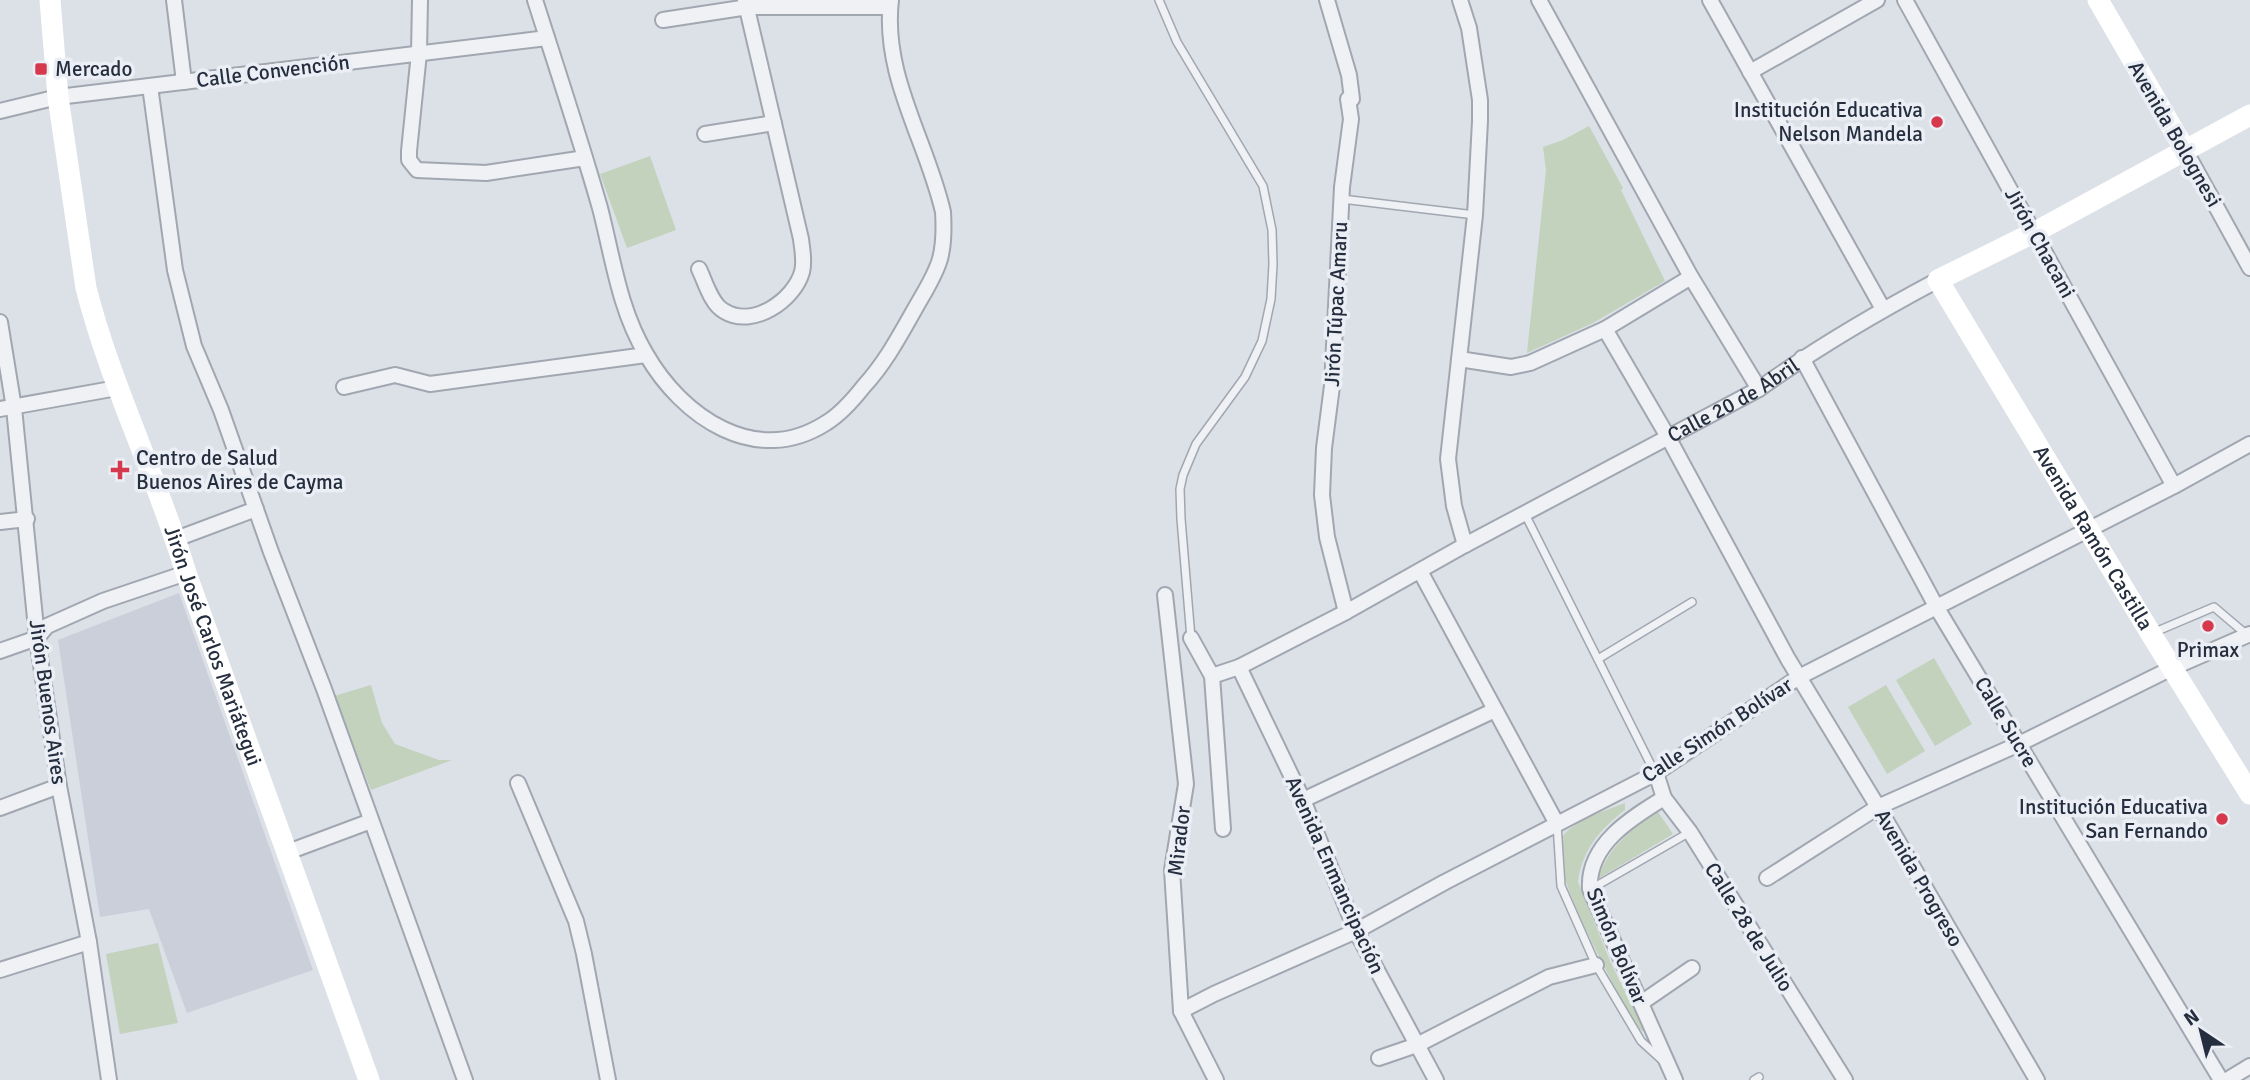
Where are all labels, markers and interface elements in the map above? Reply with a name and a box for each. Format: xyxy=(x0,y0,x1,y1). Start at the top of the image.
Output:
street label: Calle Convención xyxy=(195,49,351,93)
place label: Mercado xyxy=(55,56,132,82)
street label: Avenida Bolognesi xyxy=(2123,56,2227,212)
marker: Mercado xyxy=(33,61,49,77)
place label: Institución Educativa Nelson Mandela xyxy=(1734,97,1923,147)
marker: Institución Educativa Nelson Mandela xyxy=(1929,114,1945,130)
street label: Jirón Chacani xyxy=(1999,183,2081,303)
street label: Jirón Túpac Amaru xyxy=(1319,221,1353,387)
street label: Calle 20 de Abril xyxy=(1663,352,1804,448)
street label: Avenida Ramón Castilla xyxy=(2028,441,2159,635)
place label: Centro de Salud Buenos Aires de Cayma xyxy=(136,445,343,495)
marker: Centro de Salud Buenos Aires de Cayma xyxy=(110,460,130,480)
street label: Jirón José Carlos Mariátegui xyxy=(158,522,268,770)
street label: Jirón Buenos Aires xyxy=(24,618,72,786)
marker: Primax xyxy=(2200,618,2216,634)
place label: Primax xyxy=(2177,637,2240,663)
street label: Calle Simón Bolívar xyxy=(1637,671,1797,788)
street label: Calle Sucre xyxy=(1969,672,2043,772)
street label: Avenida Enmancipación xyxy=(1280,772,1390,978)
place label: Institución Educativa San Fernando xyxy=(2019,794,2208,844)
street label: Mirador xyxy=(1162,804,1196,878)
street label: Avenida Progreso xyxy=(1869,805,1969,951)
marker: Institución Educativa San Fernando xyxy=(2214,811,2230,827)
street label: Calle 28 de Julio xyxy=(1699,858,1799,996)
street label: Simón Bolívar xyxy=(1581,884,1653,1008)
north arrow xyxy=(2166,996,2236,1066)
text: N xyxy=(2180,1004,2204,1032)

